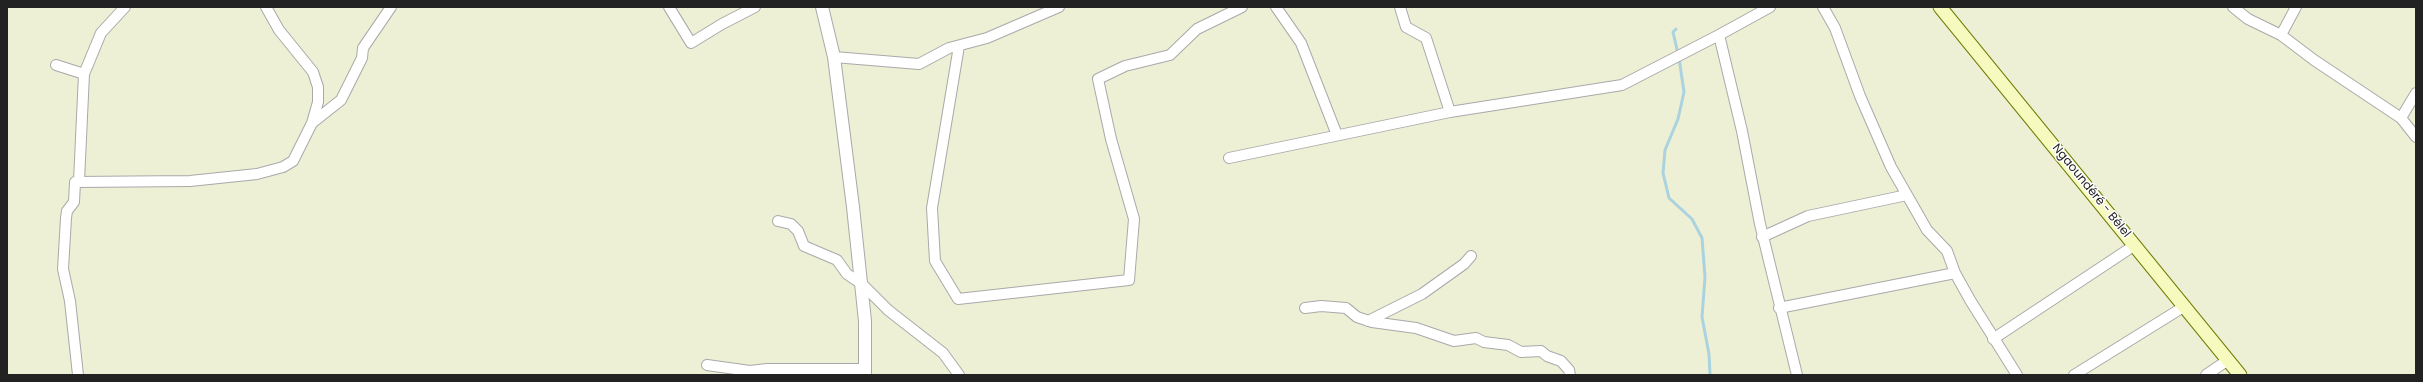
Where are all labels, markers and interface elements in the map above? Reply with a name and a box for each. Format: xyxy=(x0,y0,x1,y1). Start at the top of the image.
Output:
street label: Ngaoundéré - Bélel xyxy=(2049,141,2133,241)

